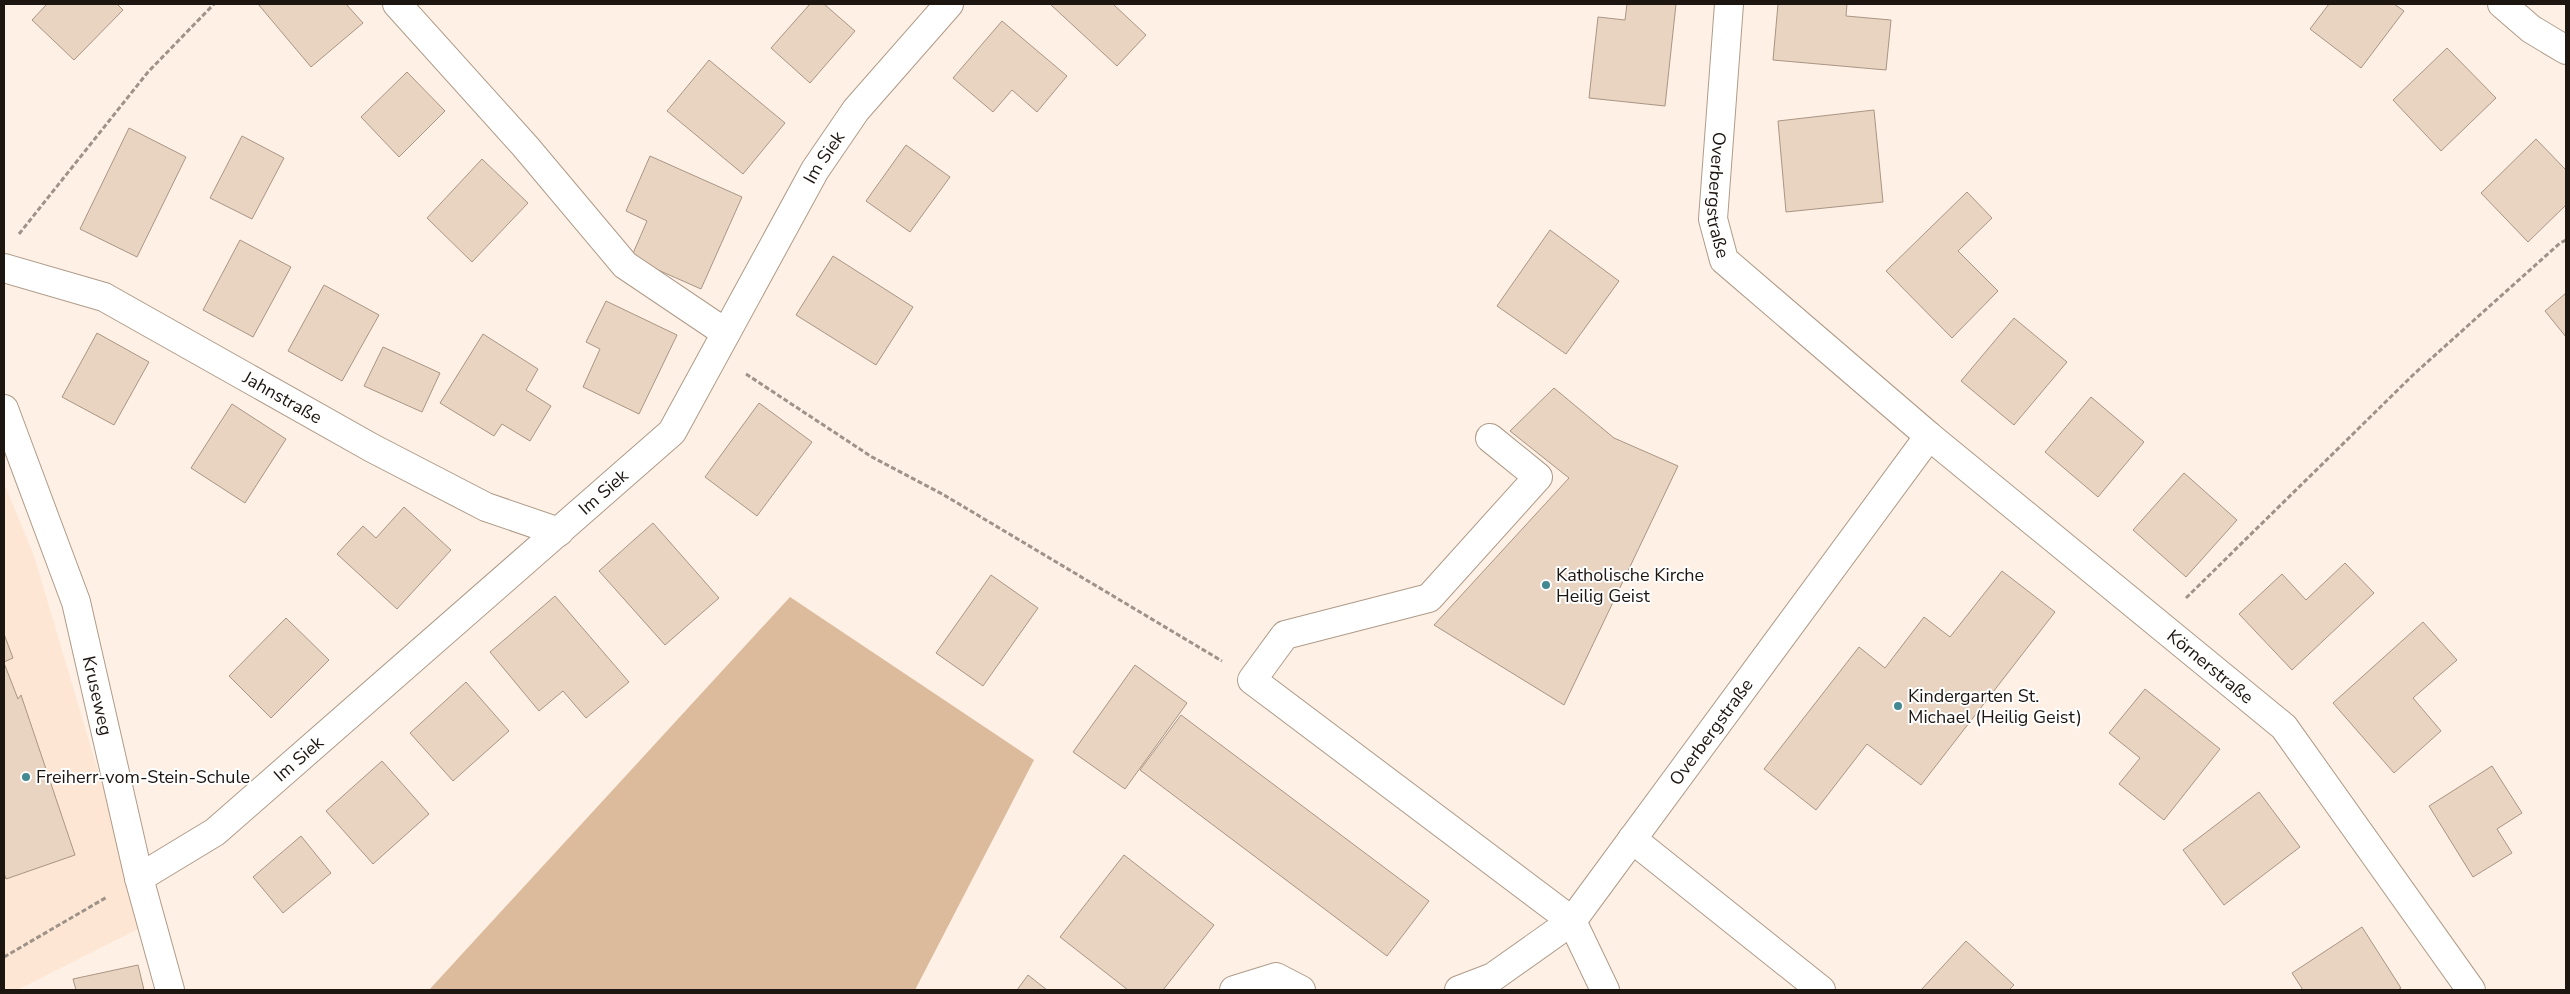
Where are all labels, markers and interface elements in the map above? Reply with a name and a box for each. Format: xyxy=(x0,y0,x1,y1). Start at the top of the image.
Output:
street label: Im Siek xyxy=(798,126,851,188)
street label: Overbergstraße xyxy=(1701,131,1735,261)
street label: Jahnstraße xyxy=(238,365,326,429)
street label: Im Siek xyxy=(573,463,634,520)
place label: Katholische Kirche Heilig Geist xyxy=(1556,563,1704,608)
marker: Katholische Kirche Heilig Geist xyxy=(1540,579,1552,591)
street label: Körnerstraße xyxy=(2162,624,2259,709)
street label: Kruseweg xyxy=(77,653,118,738)
street label: Overbergstraße xyxy=(1664,674,1759,790)
place label: Kindergarten St. Michael (Heilig Geist) xyxy=(1908,684,2082,729)
marker: Kindergarten St. Michael (Heilig Geist) xyxy=(1892,700,1904,712)
street label: Im Siek xyxy=(269,730,329,787)
place label: Freiherr-vom-Stein-Schule xyxy=(36,765,250,789)
marker: Freiherr-vom-Stein-Schule xyxy=(20,771,32,783)

